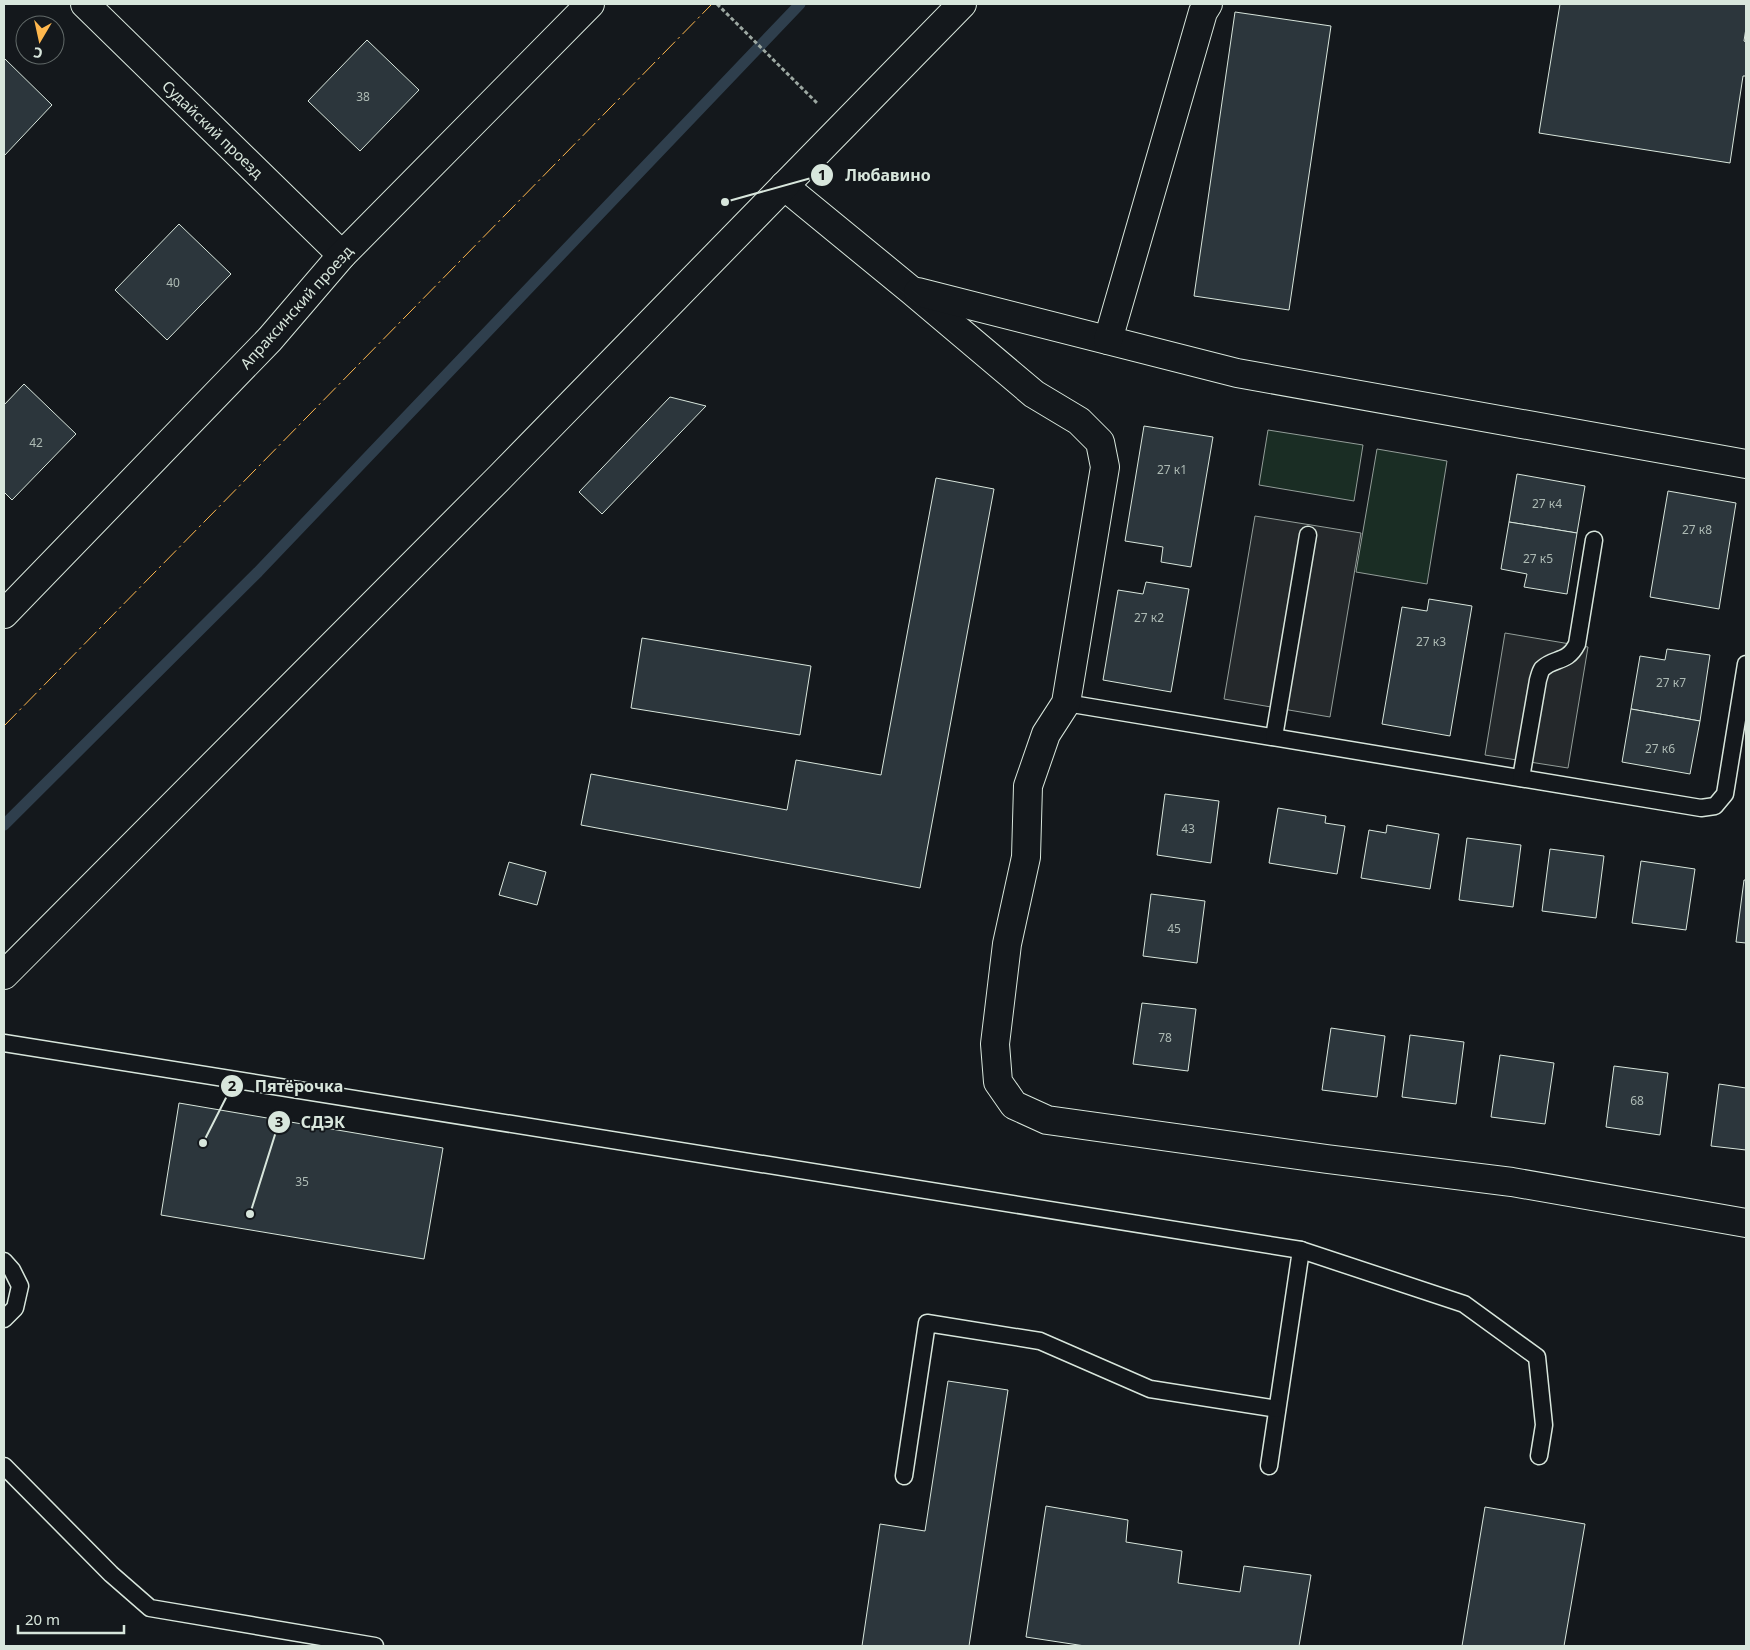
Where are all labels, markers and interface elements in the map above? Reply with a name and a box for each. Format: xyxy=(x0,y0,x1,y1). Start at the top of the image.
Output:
north arrow xyxy=(15,15,65,65)
text: С xyxy=(32,43,44,63)
street label: Судайский проезд xyxy=(158,76,268,182)
house number: 38 xyxy=(356,88,370,105)
callout: Любавино xyxy=(810,160,940,191)
text: 1 xyxy=(818,164,826,184)
text: Любавино xyxy=(845,164,931,186)
street label: Апраксинский проезд xyxy=(235,241,357,373)
house number: 40 xyxy=(166,274,180,291)
house number: 42 xyxy=(29,434,43,451)
house number: 27 к1 xyxy=(1157,461,1187,478)
house number: 27 к4 xyxy=(1532,495,1562,512)
house number: 27 к8 xyxy=(1682,521,1712,538)
house number: 27 к5 xyxy=(1523,550,1553,567)
house number: 27 к2 xyxy=(1134,609,1164,626)
house number: 27 к3 xyxy=(1416,633,1446,650)
house number: 27 к7 xyxy=(1656,674,1686,691)
house number: 27 к6 xyxy=(1645,740,1675,757)
house number: 43 xyxy=(1181,820,1195,837)
house number: 45 xyxy=(1167,920,1181,937)
house number: 78 xyxy=(1158,1029,1172,1046)
callout: Пятёрочка xyxy=(220,1071,353,1102)
text: 2 xyxy=(228,1075,237,1095)
text: Пятёрочка xyxy=(255,1075,343,1097)
house number: 68 xyxy=(1630,1092,1644,1109)
callout: СДЭК xyxy=(266,1107,355,1138)
text: 3 xyxy=(275,1111,283,1131)
text: СДЭК xyxy=(301,1111,346,1133)
house number: 35 xyxy=(295,1173,309,1190)
scale bar xyxy=(18,1602,124,1634)
text: 20 m xyxy=(25,1609,60,1629)

